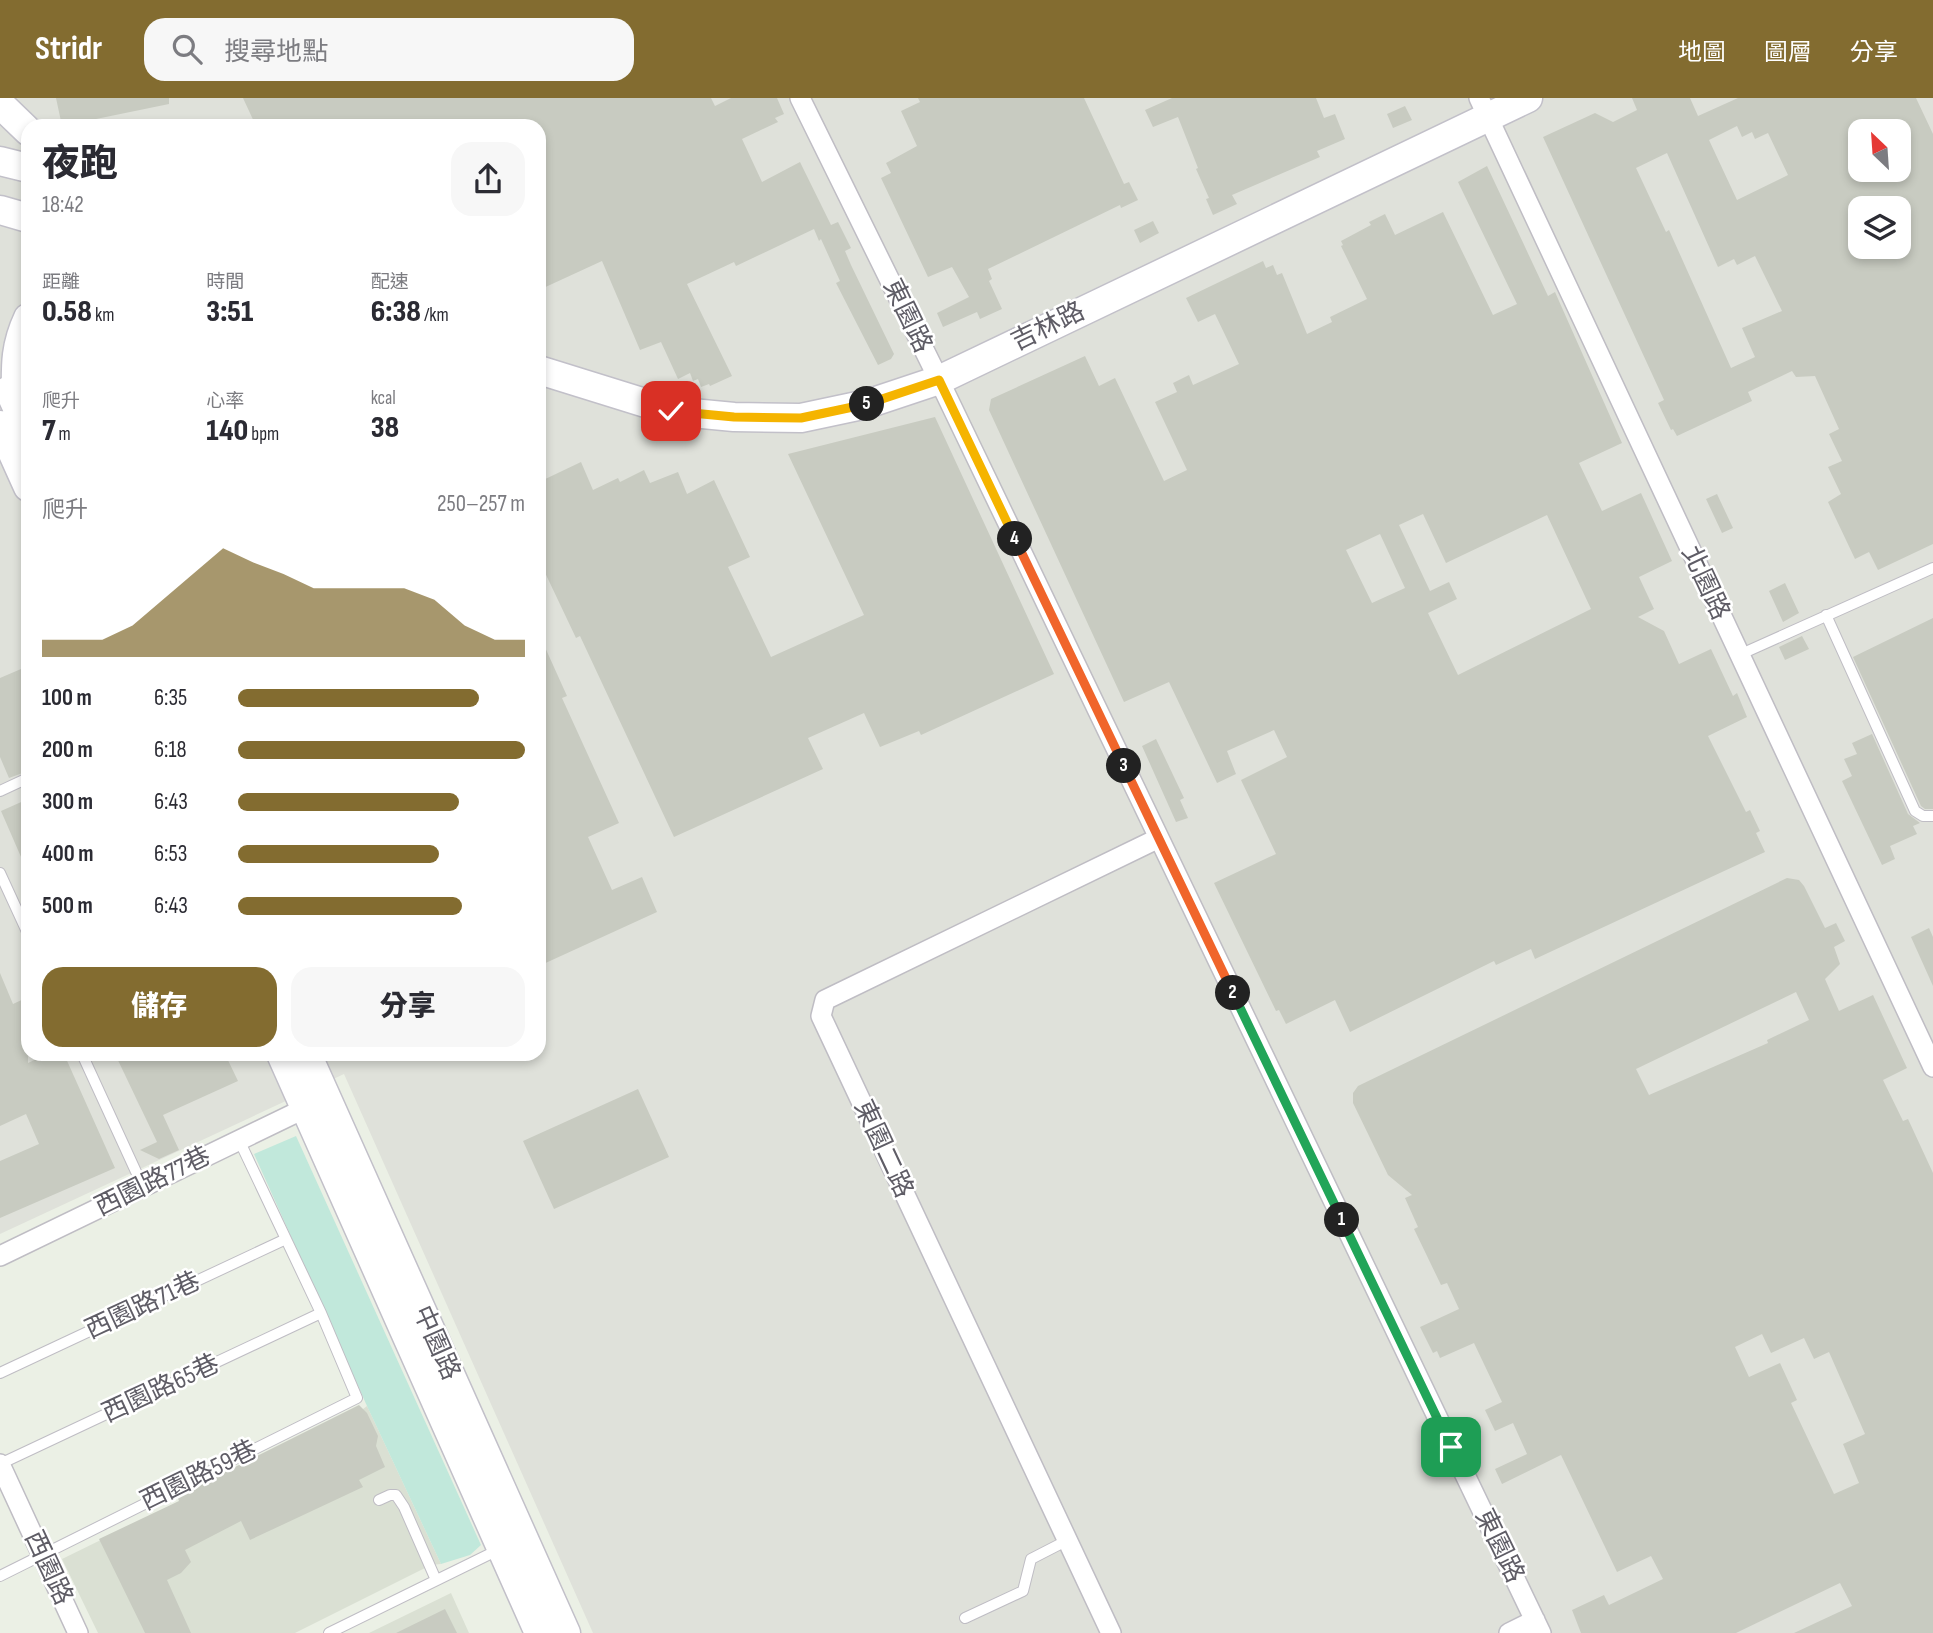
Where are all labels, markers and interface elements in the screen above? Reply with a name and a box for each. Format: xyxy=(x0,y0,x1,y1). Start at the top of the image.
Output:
search box xyxy=(144,18,634,81)
text: Stridr xyxy=(35,29,102,69)
icon: search xyxy=(168,30,206,68)
text: 搜尋地點 xyxy=(224,37,328,68)
text: 地圖 xyxy=(1678,38,1726,67)
text: 圖層 xyxy=(1764,38,1812,67)
text: 分享 xyxy=(1850,38,1898,67)
north arrow xyxy=(1848,119,1911,182)
map controls xyxy=(1848,119,1911,259)
text: 夜跑 xyxy=(42,142,118,187)
button: share xyxy=(451,142,525,216)
text: 18:42 xyxy=(42,191,84,219)
button: layers xyxy=(1848,196,1911,259)
text: 距離 xyxy=(42,271,80,294)
text: 時間 xyxy=(206,271,244,294)
text: 配速 xyxy=(371,271,409,294)
street label: 東園路 xyxy=(876,274,938,358)
text: 0.58 xyxy=(42,294,92,330)
text: 3:51 xyxy=(206,294,253,330)
text: 6:38 xyxy=(371,294,421,330)
street label: 吉林路 xyxy=(1006,296,1090,358)
text: km xyxy=(92,304,114,327)
text: /km xyxy=(421,304,449,327)
pin xyxy=(641,381,701,441)
pin: 5 xyxy=(850,386,884,422)
text: kcal xyxy=(371,387,396,410)
text: 爬升 xyxy=(42,390,80,413)
text: 心率 xyxy=(206,390,244,413)
icon: check xyxy=(652,392,690,430)
text: 5 xyxy=(862,392,871,415)
text: 38 xyxy=(371,410,399,446)
text: 7 xyxy=(42,413,56,449)
text: 140 xyxy=(206,413,248,449)
text: m xyxy=(56,423,71,446)
text: bpm xyxy=(248,423,279,446)
text: 250–257 m xyxy=(437,490,525,518)
text: 爬升 xyxy=(42,496,88,524)
pin: 4 xyxy=(998,522,1032,556)
text: 4 xyxy=(1010,527,1019,550)
street label: 北園路 xyxy=(1674,541,1736,625)
text: 100 m xyxy=(42,684,92,712)
text: 6:35 xyxy=(154,684,187,712)
text: 200 m xyxy=(42,736,93,764)
text: 6:18 xyxy=(154,736,187,764)
pin: 3 xyxy=(1106,748,1142,784)
text: 3 xyxy=(1119,754,1128,777)
text: 300 m xyxy=(42,788,93,816)
text: 6:43 xyxy=(154,788,188,816)
text: 400 m xyxy=(42,840,93,868)
text: 6:53 xyxy=(154,840,187,868)
text: 500 m xyxy=(42,892,93,920)
text: 6:43 xyxy=(154,892,188,920)
button: 儲存 xyxy=(42,967,277,1047)
button: 分享 xyxy=(291,967,525,1047)
pin: 2 xyxy=(1216,976,1250,1010)
text: 2 xyxy=(1228,981,1237,1004)
street label: 東園二路 xyxy=(847,1095,919,1203)
street label: 西園路77巷 xyxy=(90,1141,216,1223)
pin: 1 xyxy=(1324,1202,1360,1238)
text: 1 xyxy=(1338,1208,1345,1231)
street label: 西園路71巷 xyxy=(80,1266,206,1346)
street label: 中園路 xyxy=(406,1301,466,1385)
street label: 西園路65巷 xyxy=(97,1348,225,1430)
pin xyxy=(1421,1417,1481,1477)
icon: arrive xyxy=(1432,1428,1470,1466)
street label: 西園路59巷 xyxy=(136,1434,262,1518)
street label: 東園路 xyxy=(1468,1504,1530,1588)
street label: 西園路 xyxy=(17,1526,79,1610)

